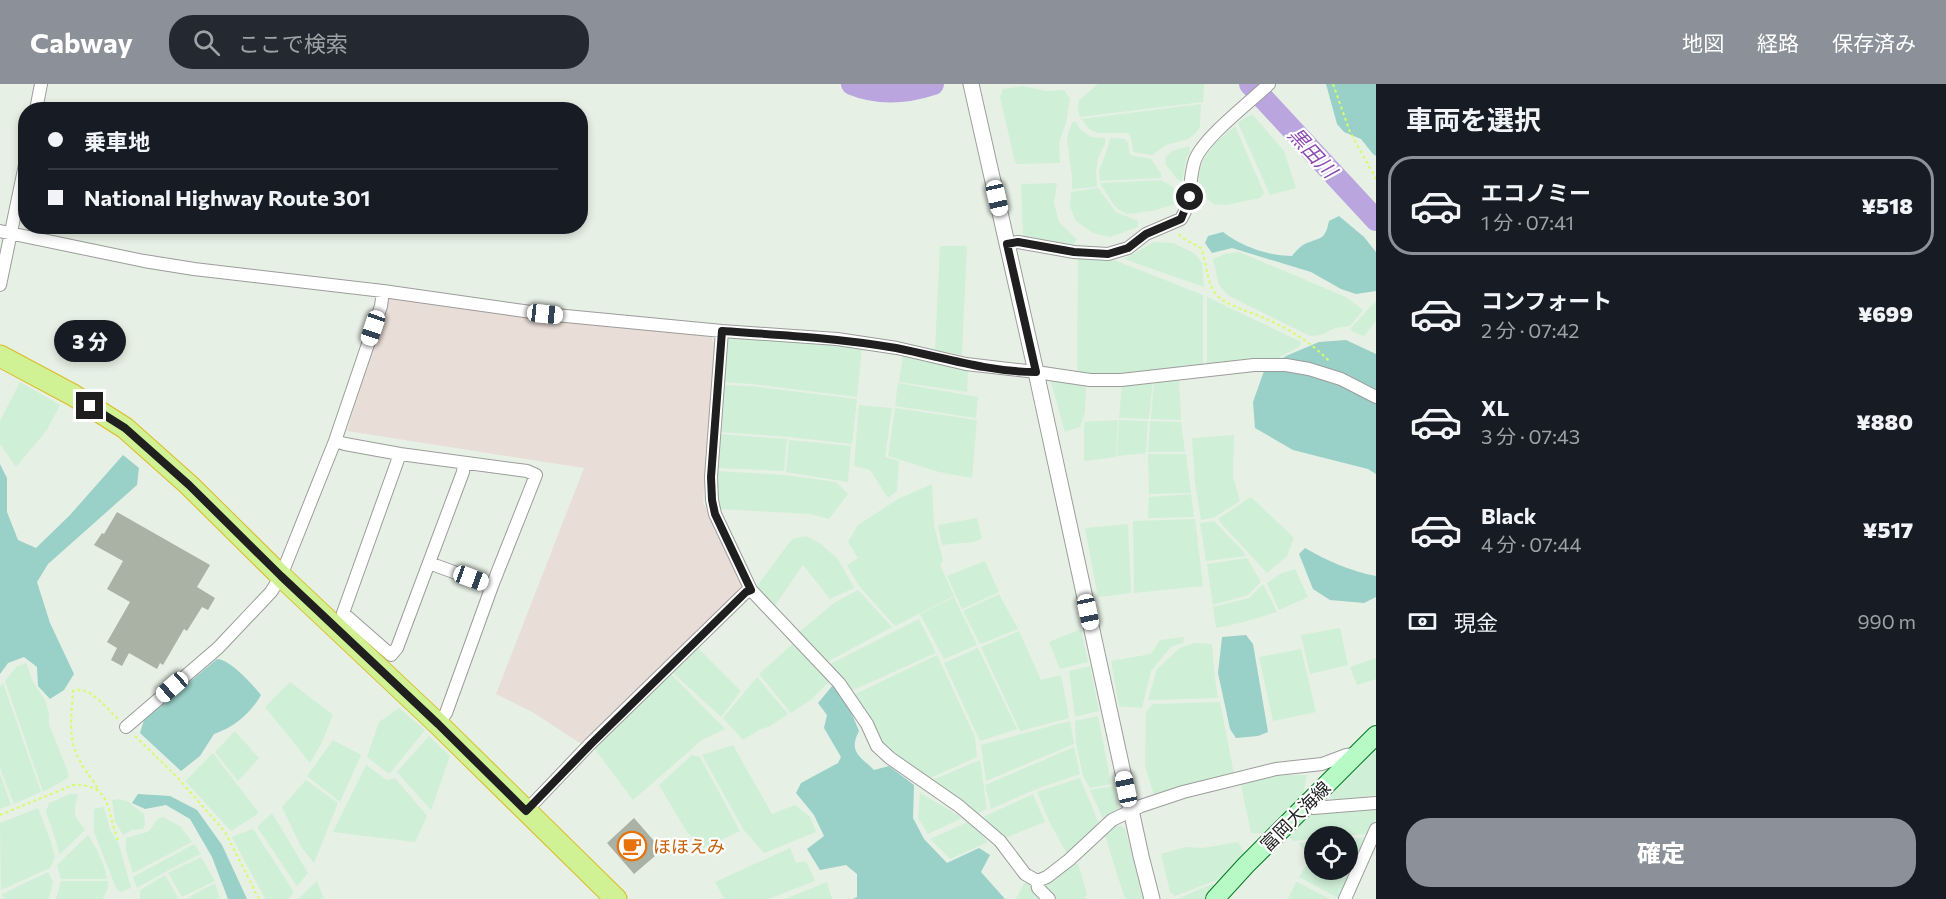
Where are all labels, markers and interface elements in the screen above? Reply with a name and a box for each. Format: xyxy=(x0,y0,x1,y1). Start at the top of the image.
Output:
search box xyxy=(169,15,589,69)
text: Cabway xyxy=(30,25,133,59)
icon: search xyxy=(190,26,223,59)
text: ここで検索 xyxy=(238,30,348,57)
text: 地図 xyxy=(1682,30,1724,55)
text: 経路 xyxy=(1757,30,1799,55)
text: 保存済み xyxy=(1832,30,1916,55)
text: 車両を選択 xyxy=(1406,103,1541,136)
water label: 黒田川 xyxy=(1284,122,1344,184)
text: 乗車地 xyxy=(84,128,150,155)
car xyxy=(984,178,1010,218)
icon: car xyxy=(1409,179,1463,233)
text: エコノミー xyxy=(1481,179,1591,206)
route start xyxy=(1176,183,1203,210)
text: National Highway Route 301 xyxy=(84,184,370,211)
text: ¥518 xyxy=(1861,192,1913,219)
text: 1 分 · 07:41 xyxy=(1481,210,1574,234)
icon: car xyxy=(1409,287,1463,341)
text: コンフォート xyxy=(1481,287,1612,314)
text: ¥699 xyxy=(1858,300,1913,327)
car xyxy=(526,303,564,325)
car xyxy=(359,308,387,348)
text: 2 分 · 07:42 xyxy=(1481,318,1579,342)
callout: 3 分 xyxy=(54,319,126,361)
text: 3 分 xyxy=(72,329,108,353)
route end xyxy=(76,392,103,419)
text: XL xyxy=(1481,394,1509,421)
icon: car xyxy=(1409,395,1463,449)
text: ¥880 xyxy=(1856,408,1913,435)
text: 3 分 · 07:43 xyxy=(1481,424,1580,448)
text: Black xyxy=(1481,502,1536,529)
icon: car xyxy=(1409,503,1463,557)
text: ¥517 xyxy=(1863,516,1913,543)
text: 4 分 · 07:44 xyxy=(1481,532,1581,556)
car xyxy=(451,563,491,593)
car xyxy=(1075,593,1101,631)
icon: cash xyxy=(1406,605,1439,638)
text: 現金 xyxy=(1454,609,1498,636)
text: 990 m xyxy=(1857,609,1916,633)
car xyxy=(153,668,191,706)
car xyxy=(1113,770,1139,808)
street label: 富岡大海線 xyxy=(1255,776,1335,856)
button: 確定 xyxy=(1406,818,1916,887)
map controls xyxy=(1304,826,1358,880)
button: locate xyxy=(1304,826,1358,880)
cafe icon: ほほえみ xyxy=(616,830,648,862)
place label: ほほえみ xyxy=(653,835,725,857)

